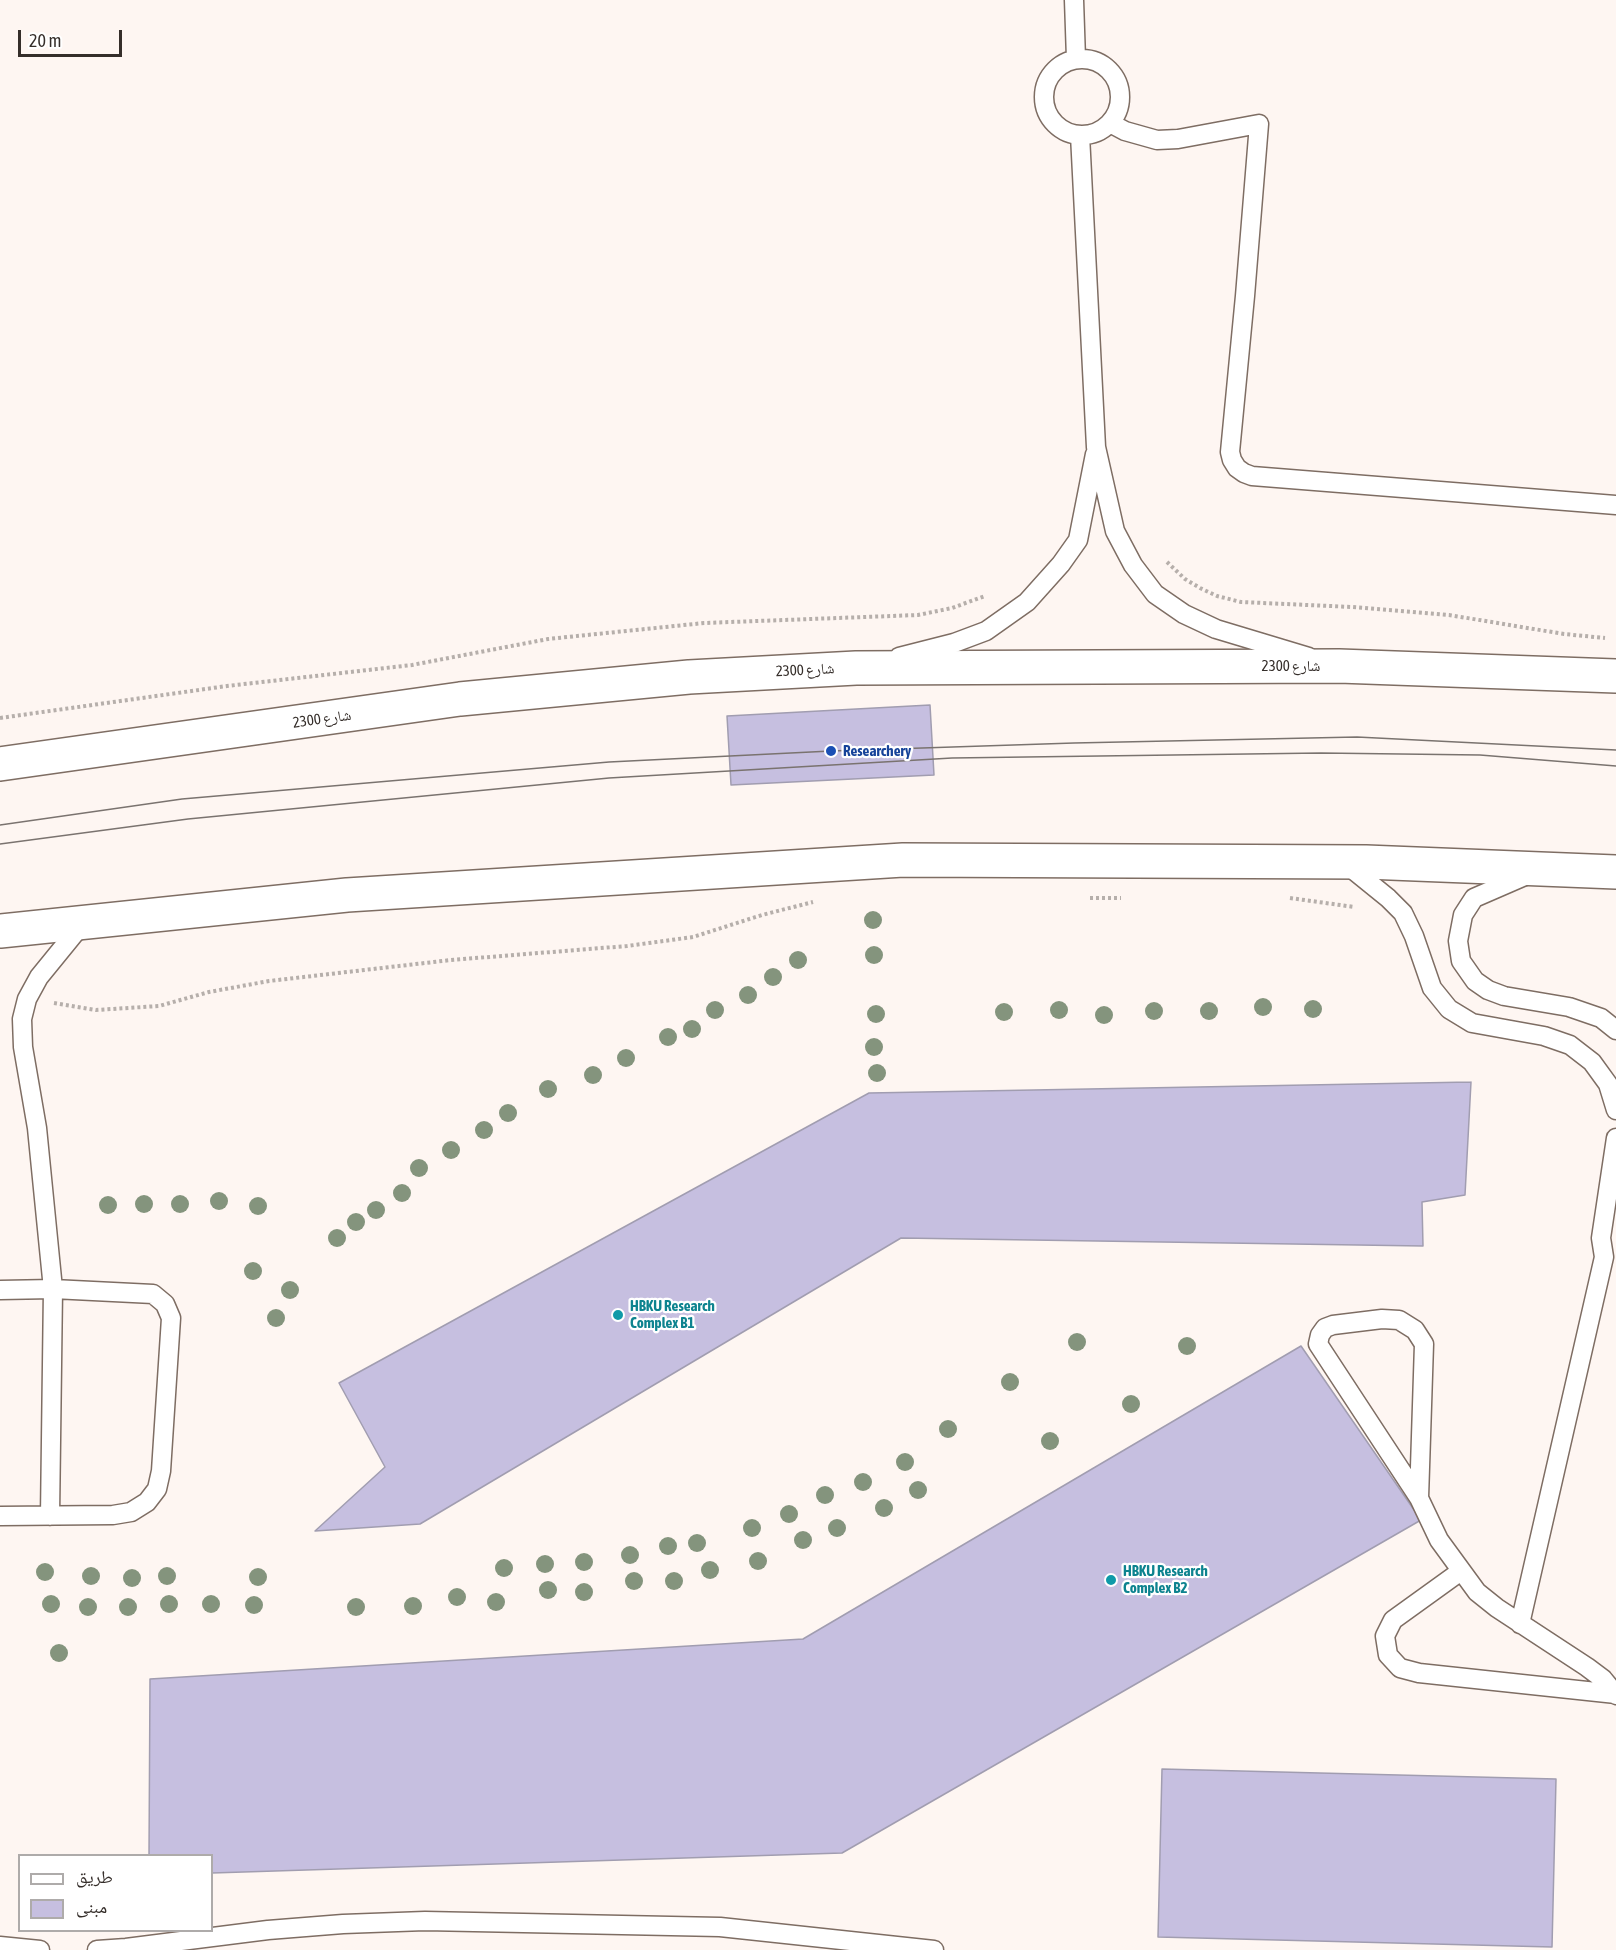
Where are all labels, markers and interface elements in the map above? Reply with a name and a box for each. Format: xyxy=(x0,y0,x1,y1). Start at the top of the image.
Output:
scale bar xyxy=(21,18,124,56)
text: 20 m xyxy=(29,30,61,51)
street label: شارع 2300 xyxy=(1262,657,1320,675)
street label: شارع 2300 xyxy=(775,659,835,681)
street label: شارع 2300 xyxy=(292,706,352,732)
place label: Researchery xyxy=(843,742,911,760)
marker: Researchery xyxy=(824,744,838,758)
place label: HBKU Research Complex B1 xyxy=(630,1297,715,1332)
marker: HBKU Research Complex B1 xyxy=(611,1308,625,1322)
place label: HBKU Research Complex B2 xyxy=(1123,1562,1208,1597)
marker: HBKU Research Complex B2 xyxy=(1104,1573,1118,1587)
legend xyxy=(18,1854,213,1932)
text: طريق xyxy=(76,1866,113,1887)
text: مبنى xyxy=(76,1896,107,1917)

